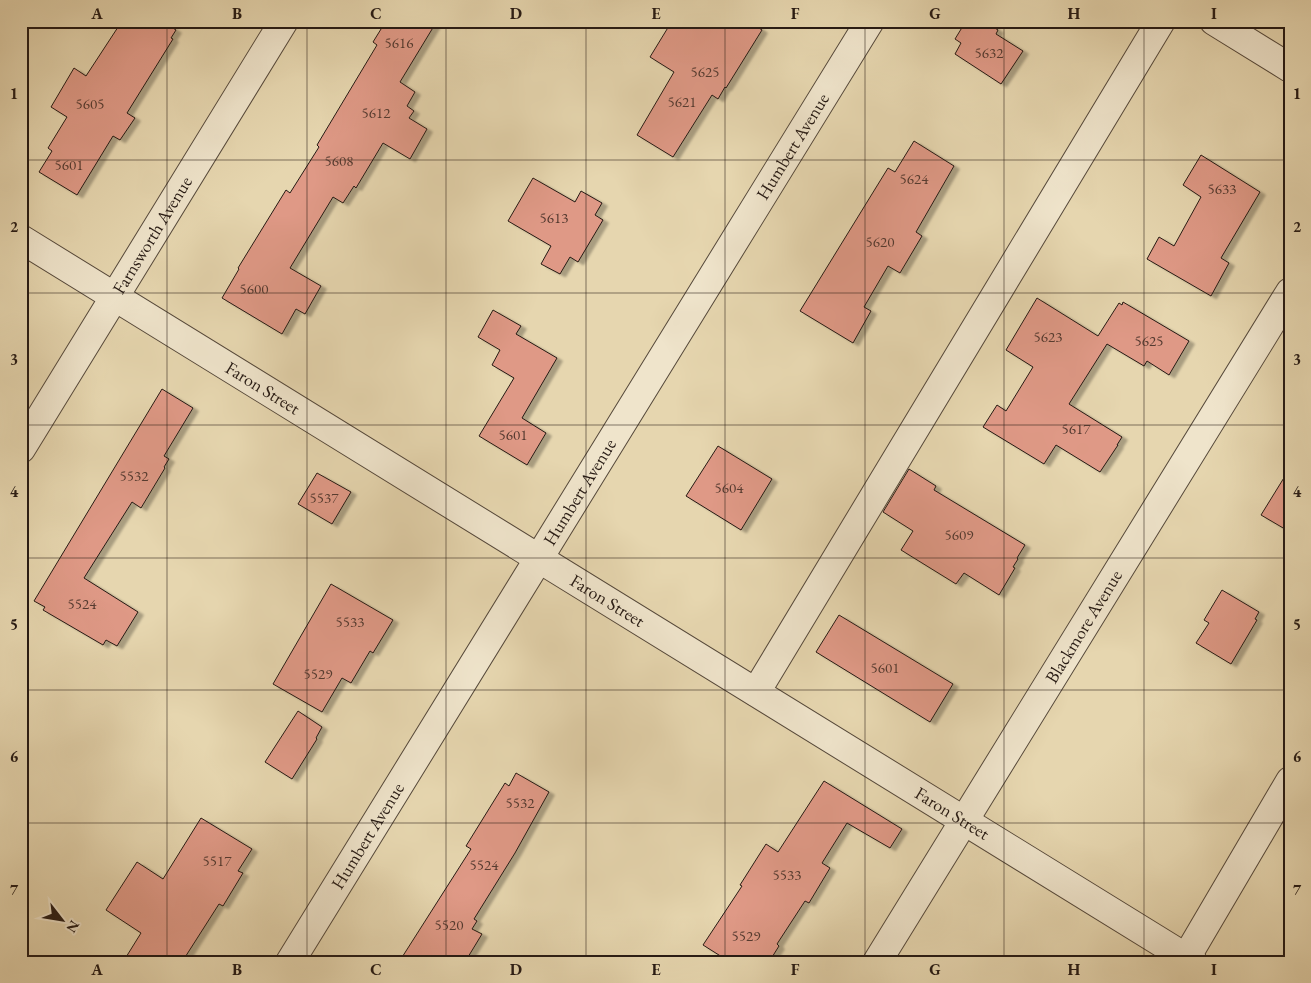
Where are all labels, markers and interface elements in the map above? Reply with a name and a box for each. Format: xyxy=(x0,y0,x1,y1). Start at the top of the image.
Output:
text: A xyxy=(90,3,103,24)
text: B xyxy=(232,3,242,24)
text: C xyxy=(370,3,382,24)
text: D xyxy=(510,3,522,24)
text: E xyxy=(651,3,661,24)
text: F xyxy=(791,3,800,24)
text: G xyxy=(929,3,941,24)
text: H xyxy=(1068,3,1081,24)
text: I xyxy=(1211,3,1217,24)
house number: 5616 xyxy=(385,33,413,52)
house number: 5632 xyxy=(975,43,1004,62)
house number: 5625 xyxy=(691,62,719,81)
text: 1 xyxy=(10,83,18,104)
text: 1 xyxy=(1293,83,1301,104)
street label: Humbert Avenue xyxy=(751,88,834,204)
house number: 5621 xyxy=(668,92,696,111)
house number: 5605 xyxy=(76,94,104,113)
house number: 5612 xyxy=(362,103,391,122)
house number: 5608 xyxy=(325,151,353,170)
house number: 5601 xyxy=(55,155,83,174)
house number: 5624 xyxy=(900,169,929,188)
street label: Farnsworth Avenue xyxy=(107,172,197,298)
house number: 5633 xyxy=(1208,179,1236,198)
house number: 5613 xyxy=(540,208,568,227)
text: 2 xyxy=(10,216,19,237)
text: 2 xyxy=(1293,216,1302,237)
house number: 5620 xyxy=(866,232,894,251)
house number: 5600 xyxy=(240,279,268,298)
house number: 5623 xyxy=(1034,327,1062,346)
house number: 5625 xyxy=(1135,331,1163,350)
text: 3 xyxy=(10,349,18,370)
text: 3 xyxy=(1293,349,1301,370)
street label: Faron Street xyxy=(221,356,305,420)
house number: 5617 xyxy=(1062,419,1091,438)
house number: 5601 xyxy=(499,425,527,444)
street label: Humbert Avenue xyxy=(538,434,621,550)
house number: 5532 xyxy=(120,466,149,485)
house number: 5604 xyxy=(715,478,744,497)
text: 4 xyxy=(10,481,19,502)
text: 4 xyxy=(1293,481,1302,502)
house number: 5537 xyxy=(310,488,339,507)
house number: 5609 xyxy=(945,525,973,544)
street label: Blackmore Avenue xyxy=(1040,565,1127,687)
street label: Faron Street xyxy=(566,569,650,632)
house number: 5524 xyxy=(68,594,97,613)
house number: 5533 xyxy=(336,612,364,631)
text: 5 xyxy=(10,614,18,635)
text: 5 xyxy=(1293,614,1301,635)
house number: 5601 xyxy=(871,658,899,677)
house number: 5529 xyxy=(304,664,332,683)
text: 6 xyxy=(10,746,19,767)
text: 6 xyxy=(1293,746,1302,767)
street label: Humbert Avenue xyxy=(326,778,409,893)
street label: Faron Street xyxy=(911,781,994,845)
house number: 5532 xyxy=(506,793,535,812)
house number: 5517 xyxy=(203,851,232,870)
house number: 5524 xyxy=(470,855,499,874)
house number: 5533 xyxy=(773,865,801,884)
text: 7 xyxy=(10,879,19,900)
text: 7 xyxy=(1293,879,1302,900)
north arrow xyxy=(38,896,88,946)
house number: 5520 xyxy=(435,915,463,934)
text: N xyxy=(62,917,84,937)
house number: 5529 xyxy=(732,926,760,945)
text: A xyxy=(90,959,103,980)
text: B xyxy=(232,959,242,980)
text: C xyxy=(370,959,382,980)
text: D xyxy=(510,959,522,980)
text: E xyxy=(651,959,661,980)
text: F xyxy=(791,959,800,980)
text: G xyxy=(929,959,941,980)
text: H xyxy=(1068,959,1081,980)
text: I xyxy=(1211,959,1217,980)

